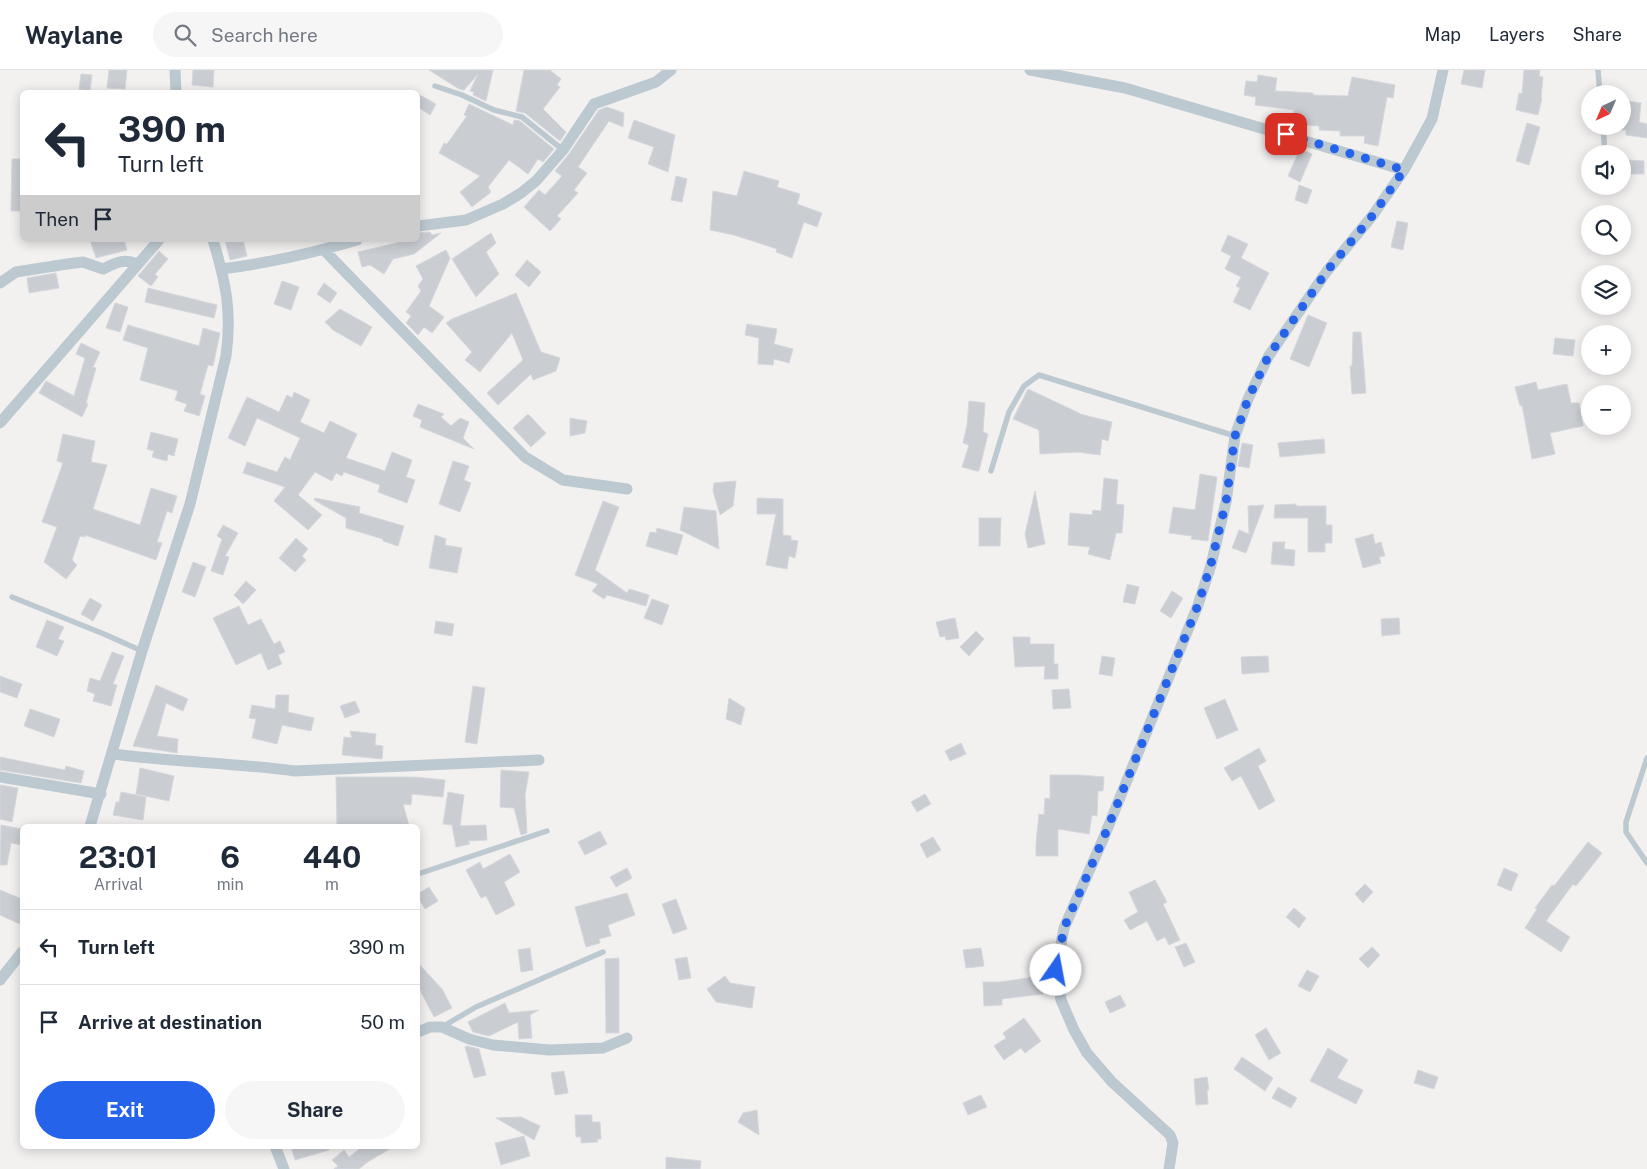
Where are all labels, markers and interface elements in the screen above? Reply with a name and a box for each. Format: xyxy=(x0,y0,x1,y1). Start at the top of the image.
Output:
search box xyxy=(153,12,503,57)
text: Waylane xyxy=(25,21,123,49)
icon: search xyxy=(171,21,199,49)
text: Search here xyxy=(211,24,318,46)
text: Map xyxy=(1425,24,1461,45)
text: Layers xyxy=(1489,24,1545,45)
text: Share xyxy=(1573,24,1622,45)
north arrow xyxy=(1581,85,1631,135)
map controls xyxy=(1581,85,1631,435)
text: 390 m xyxy=(118,109,226,150)
icon: left xyxy=(35,110,100,175)
pin xyxy=(1265,113,1307,155)
icon: arrive xyxy=(1272,120,1300,148)
button: sound xyxy=(1581,145,1631,195)
text: Turn left xyxy=(118,151,204,177)
icon: arrive xyxy=(89,205,117,233)
button: search xyxy=(1581,205,1631,255)
text: Then xyxy=(35,208,79,230)
button: layers xyxy=(1581,265,1631,315)
button: + xyxy=(1581,325,1631,375)
button: − xyxy=(1581,385,1631,435)
text: 23:01 xyxy=(79,839,158,875)
text: 6 xyxy=(220,839,240,875)
text: 440 xyxy=(303,839,361,875)
text: Arrival xyxy=(94,875,143,894)
text: min xyxy=(217,875,244,894)
text: m xyxy=(325,875,339,894)
icon: left xyxy=(35,933,63,961)
text: Turn left xyxy=(78,936,155,958)
text: 390 m xyxy=(349,936,405,958)
position arrow xyxy=(1029,943,1081,995)
icon: arrive xyxy=(35,1008,63,1036)
text: Arrive at destination xyxy=(78,1011,262,1033)
text: 50 m xyxy=(360,1011,405,1033)
button: Exit xyxy=(35,1081,215,1139)
button: Share xyxy=(225,1081,405,1139)

